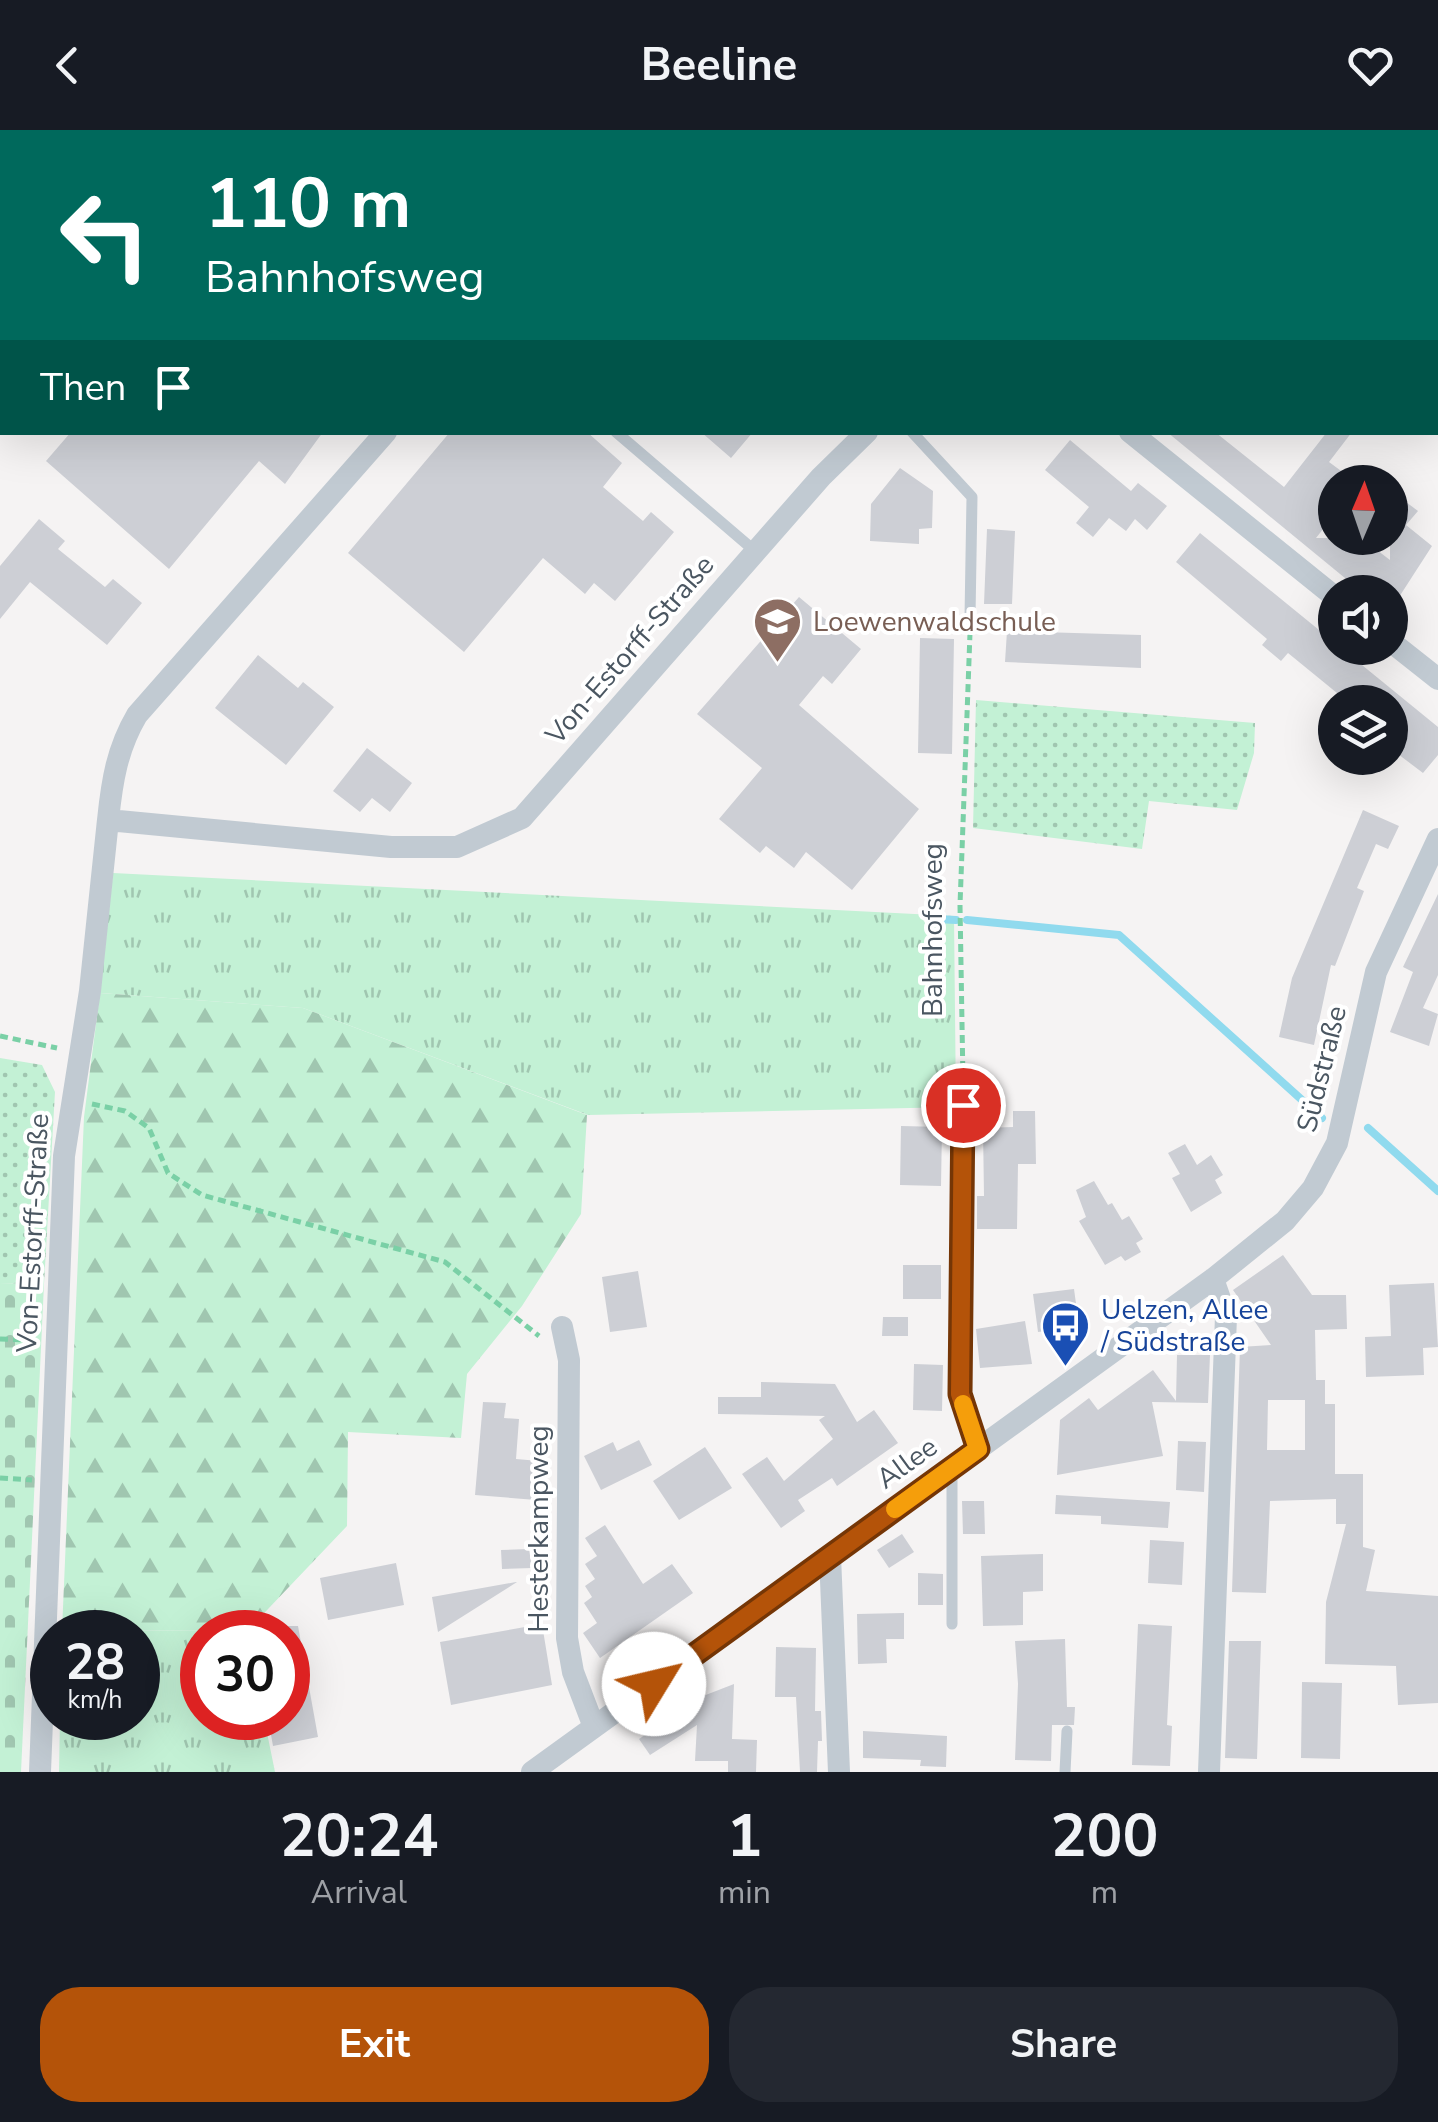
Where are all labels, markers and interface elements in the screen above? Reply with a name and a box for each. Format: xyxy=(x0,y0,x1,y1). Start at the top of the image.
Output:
text: Beeline xyxy=(641,35,797,96)
icon: back xyxy=(40,38,95,93)
icon: heart xyxy=(1343,38,1398,93)
text: 110 m xyxy=(205,156,411,252)
icon: left xyxy=(40,170,170,300)
text: Bahnhofsweg xyxy=(205,247,485,308)
icon: arrive xyxy=(146,360,201,415)
text: Then xyxy=(40,362,126,413)
north arrow xyxy=(1318,465,1408,555)
map controls xyxy=(1318,465,1408,775)
street label: Von-Estorff-Straße xyxy=(536,547,723,754)
button: sound xyxy=(1318,575,1408,665)
school or university icon: Loewenwaldschule xyxy=(752,596,804,664)
place label: Loewenwaldschule xyxy=(813,603,1056,641)
button: layers xyxy=(1318,685,1408,775)
street label: Bahnhofsweg xyxy=(914,843,952,1017)
street label: Südstraße xyxy=(1288,1002,1356,1136)
pin xyxy=(921,1063,1006,1148)
icon: arrive xyxy=(936,1078,991,1133)
street label: Von-Estorff-Straße xyxy=(8,1112,58,1355)
place label: Uelzen, Allee / Südstraße xyxy=(1100,1291,1268,1361)
bus stop icon: Uelzen, Allee / Südstraße xyxy=(1040,1300,1092,1368)
street label: Hesterkampweg xyxy=(520,1425,558,1633)
street label: Allee xyxy=(869,1428,945,1498)
speed limit sign: 30 xyxy=(180,1610,310,1740)
text: 28 xyxy=(65,1628,125,1697)
position arrow xyxy=(602,1632,706,1736)
text: km/h xyxy=(67,1683,123,1717)
text: 20:24 xyxy=(280,1795,438,1877)
text: 1 xyxy=(726,1795,762,1877)
text: 200 xyxy=(1050,1795,1158,1877)
text: Arrival xyxy=(311,1871,407,1914)
text: min xyxy=(718,1871,771,1914)
text: m xyxy=(1091,1871,1118,1914)
button: Exit xyxy=(40,1987,709,2102)
button: Share xyxy=(729,1987,1398,2102)

